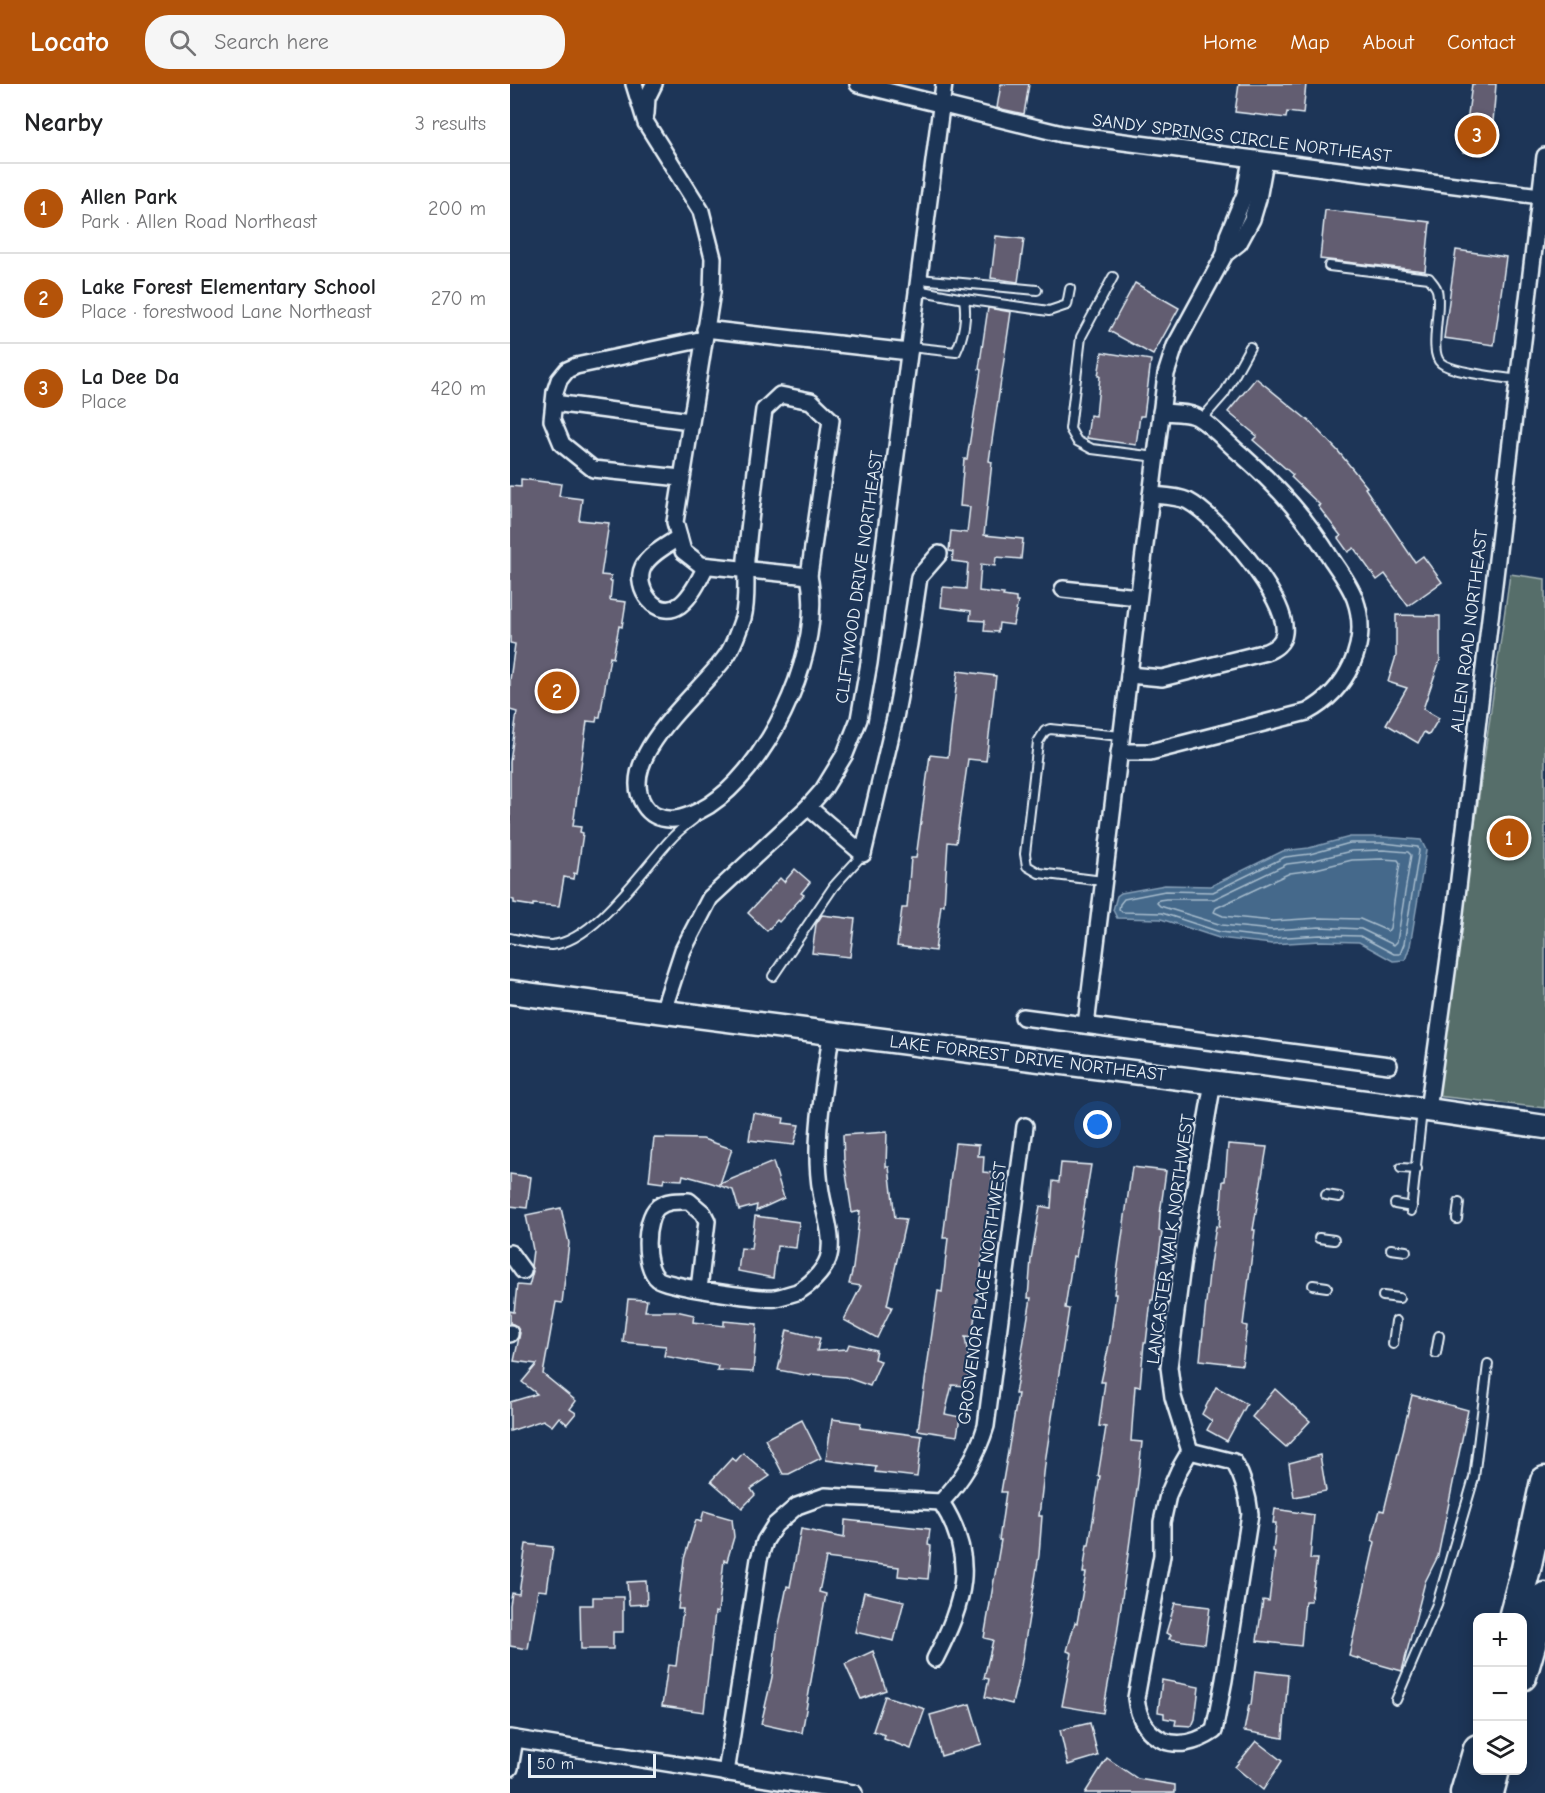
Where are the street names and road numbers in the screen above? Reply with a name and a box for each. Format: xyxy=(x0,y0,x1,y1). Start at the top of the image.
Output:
street label: SANDY SPRINGS CIRCLE NORTHEAST xyxy=(1091,110,1393,167)
street label: CLIFTWOOD DRIVE NORTHEAST xyxy=(831,449,888,705)
street label: ALLEN ROAD NORTHEAST xyxy=(1447,528,1492,734)
street label: LAKE FORREST DRIVE NORTHEAST xyxy=(889,1031,1168,1086)
street label: LANCASTER WALK NORTHWEST xyxy=(1143,1112,1199,1365)
street label: GROSVENOR PLACE NORTHWEST xyxy=(954,1160,1011,1426)

